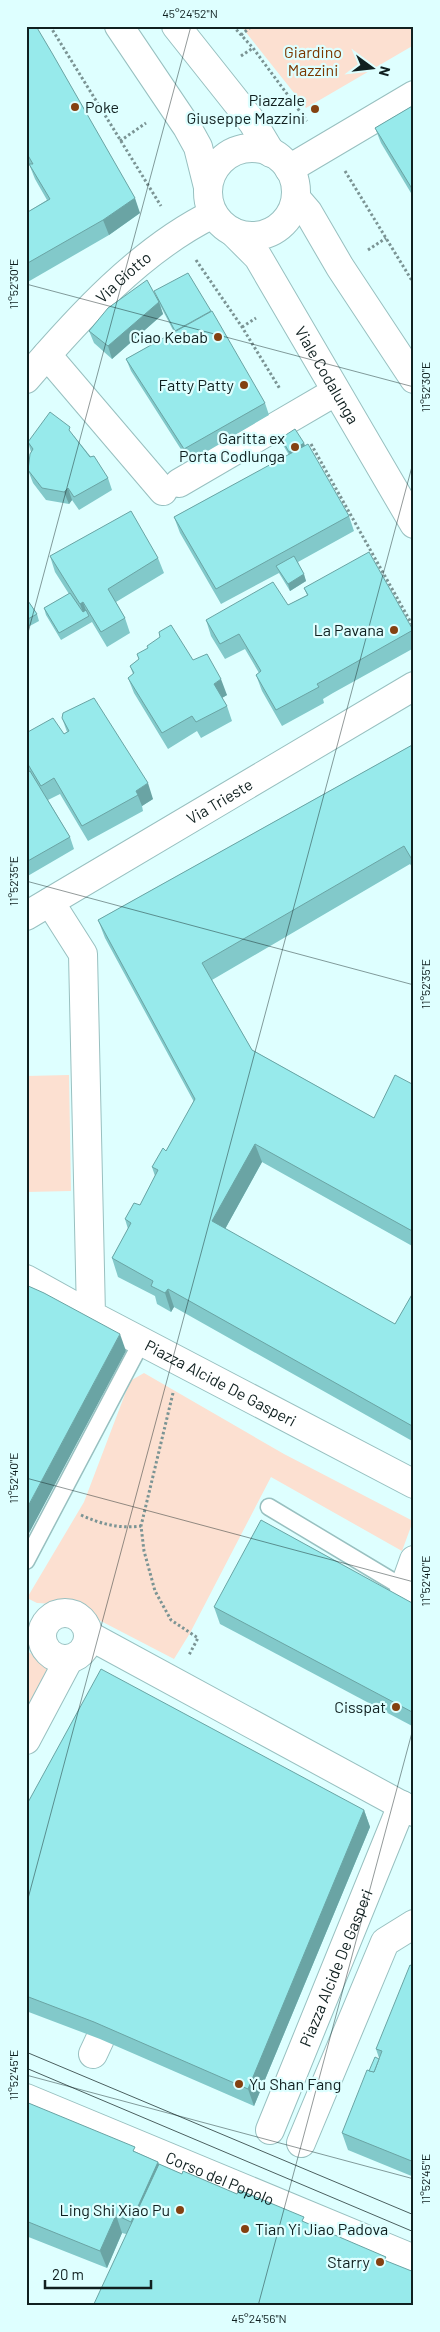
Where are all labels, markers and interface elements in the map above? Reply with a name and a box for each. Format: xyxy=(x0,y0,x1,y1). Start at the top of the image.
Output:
text: 45°24'52"N xyxy=(162,6,218,20)
park label: Giardino Mazzini xyxy=(284,42,342,79)
north arrow xyxy=(348,42,398,92)
text: N xyxy=(376,65,394,78)
place label: Piazzale Giuseppe Mazzini xyxy=(186,90,305,127)
place label: Poke xyxy=(85,97,119,116)
marker: Poke xyxy=(69,101,81,113)
marker: Piazzale Giuseppe Mazzini xyxy=(309,103,321,115)
street label: Via Giotto xyxy=(91,247,154,306)
text: 11°52'30"E xyxy=(6,259,20,309)
street label: Viale Codalunga xyxy=(291,322,363,427)
place label: Ciao Kebab xyxy=(130,327,208,346)
marker: Ciao Kebab xyxy=(212,331,224,343)
text: 11°52'30"E xyxy=(418,362,432,412)
place label: Fatty Patty xyxy=(159,375,235,394)
marker: Fatty Patty xyxy=(238,379,250,391)
place label: Garitta ex Porta Codlunga xyxy=(179,428,285,465)
marker: Garitta ex Porta Codlunga xyxy=(289,441,301,453)
place label: La Pavana xyxy=(314,620,384,639)
marker: La Pavana xyxy=(388,624,400,636)
street label: Via Trieste xyxy=(183,774,256,828)
text: 11°52'35"E xyxy=(6,856,20,906)
text: 11°52'35"E xyxy=(418,959,432,1009)
street label: Piazza Alcide De Gasperi xyxy=(142,1335,300,1430)
text: 11°52'40"E xyxy=(6,1453,20,1503)
text: 11°52'40"E xyxy=(418,1556,432,1606)
place label: Cisspat xyxy=(334,1697,386,1716)
marker: Cisspat xyxy=(390,1701,402,1713)
street label: Piazza Alcide De Gasperi xyxy=(295,1886,376,2049)
text: 11°52'45"E xyxy=(6,2050,20,2100)
place label: Yu Shan Fang xyxy=(249,2074,341,2093)
marker: Yu Shan Fang xyxy=(233,2078,245,2090)
street label: Corso del Popolo xyxy=(163,2147,277,2209)
text: 11°52'45"E xyxy=(418,2154,432,2204)
place label: Ling Shi Xiao Pu xyxy=(60,2200,170,2219)
marker: Ling Shi Xiao Pu xyxy=(174,2204,186,2216)
place label: Tian Yi Jiao Padova xyxy=(255,2219,388,2238)
marker: Tian Yi Jiao Padova xyxy=(239,2223,251,2235)
place label: Starry xyxy=(327,2252,371,2271)
marker: Starry xyxy=(374,2256,386,2268)
scale bar xyxy=(45,2257,151,2289)
text: 20 m xyxy=(52,2265,84,2283)
text: 45°24'56"N xyxy=(231,2311,287,2325)

